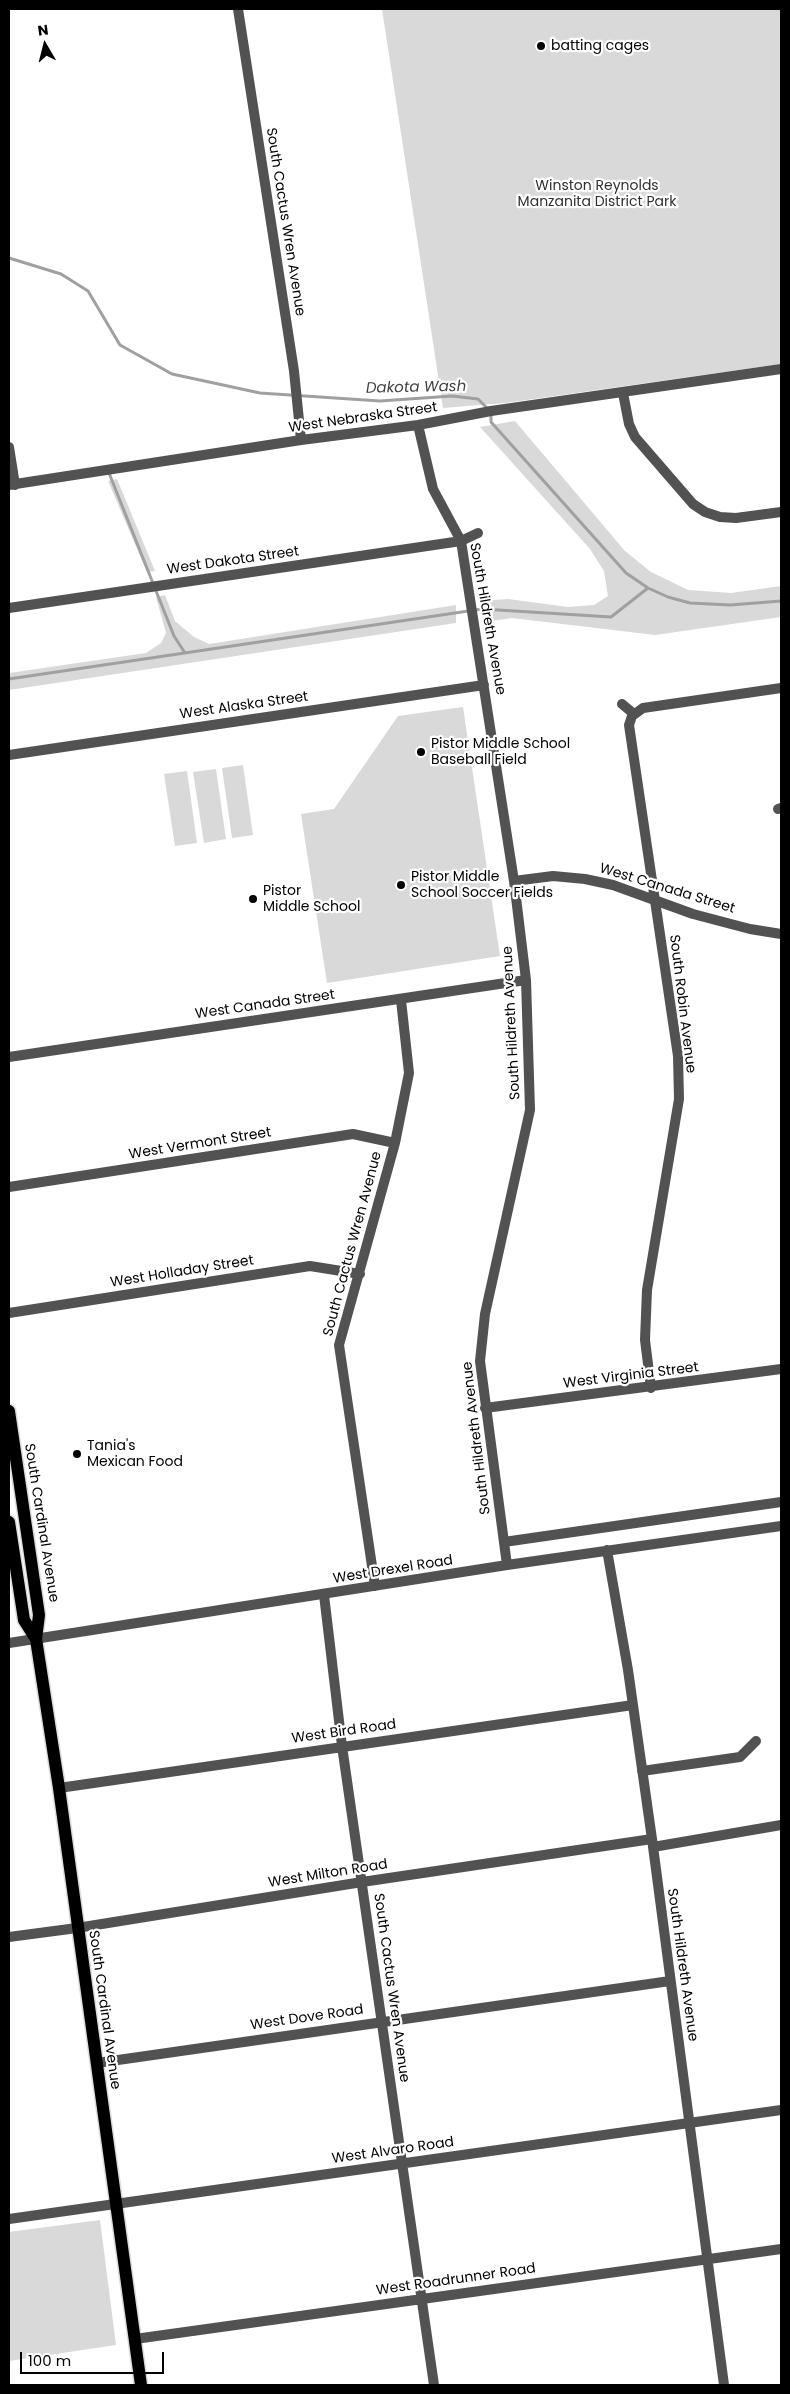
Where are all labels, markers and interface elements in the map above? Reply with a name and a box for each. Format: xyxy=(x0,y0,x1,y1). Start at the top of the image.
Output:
north arrow xyxy=(20,20,70,70)
text: N xyxy=(36,20,50,41)
place label: batting cages xyxy=(551,38,649,54)
marker: batting cages xyxy=(535,40,547,52)
street label: South Cactus Wren Avenue xyxy=(262,127,308,317)
park label: Winston Reynolds Manzanita District Park xyxy=(518,178,676,210)
water label: Dakota Wash xyxy=(366,378,466,398)
street label: West Nebraska Street xyxy=(288,399,438,437)
street label: South Hildreth Avenue xyxy=(465,542,509,696)
street label: West Dakota Street xyxy=(166,543,300,579)
street label: West Alaska Street xyxy=(179,689,309,723)
place label: Pistor Middle School Baseball Field xyxy=(431,736,570,769)
marker: Pistor Middle School Baseball Field xyxy=(415,746,427,758)
street label: West Canada Street xyxy=(597,860,737,918)
place label: Pistor Middle School Soccer Fields xyxy=(411,869,553,902)
marker: Pistor Middle School Soccer Fields xyxy=(395,879,407,891)
place label: Pistor Middle School xyxy=(263,883,360,916)
marker: Pistor Middle School xyxy=(247,893,259,905)
street label: South Robin Avenue xyxy=(665,934,699,1074)
street label: South Hildreth Avenue xyxy=(500,946,524,1100)
street label: West Canada Street xyxy=(194,987,336,1023)
street label: West Vermont Street xyxy=(128,1124,272,1164)
street label: South Cactus Wren Avenue xyxy=(320,1150,386,1338)
street label: West Holladay Street xyxy=(109,1252,255,1292)
street label: West Virginia Street xyxy=(562,1359,700,1393)
street label: South Hildreth Avenue xyxy=(459,1360,495,1516)
place label: Tania's Mexican Food xyxy=(87,1438,183,1470)
street label: South Cardinal Avenue xyxy=(20,1442,62,1604)
marker: Tania's Mexican Food xyxy=(71,1448,83,1460)
street label: West Drexel Road xyxy=(332,1552,454,1588)
street label: West Bird Road xyxy=(291,1716,397,1748)
street label: West Milton Road xyxy=(267,1856,389,1892)
street label: South Hildreth Avenue xyxy=(663,1887,701,2043)
street label: South Cactus Wren Avenue xyxy=(369,1892,413,2084)
street label: South Cardinal Avenue xyxy=(85,1929,123,2091)
street label: West Dove Road xyxy=(249,2002,365,2034)
street label: West Alvaro Road xyxy=(331,2134,455,2168)
street label: West Roadrunner Road xyxy=(375,2260,537,2300)
scale bar xyxy=(22,2342,166,2374)
text: 100 m xyxy=(28,2350,71,2371)

